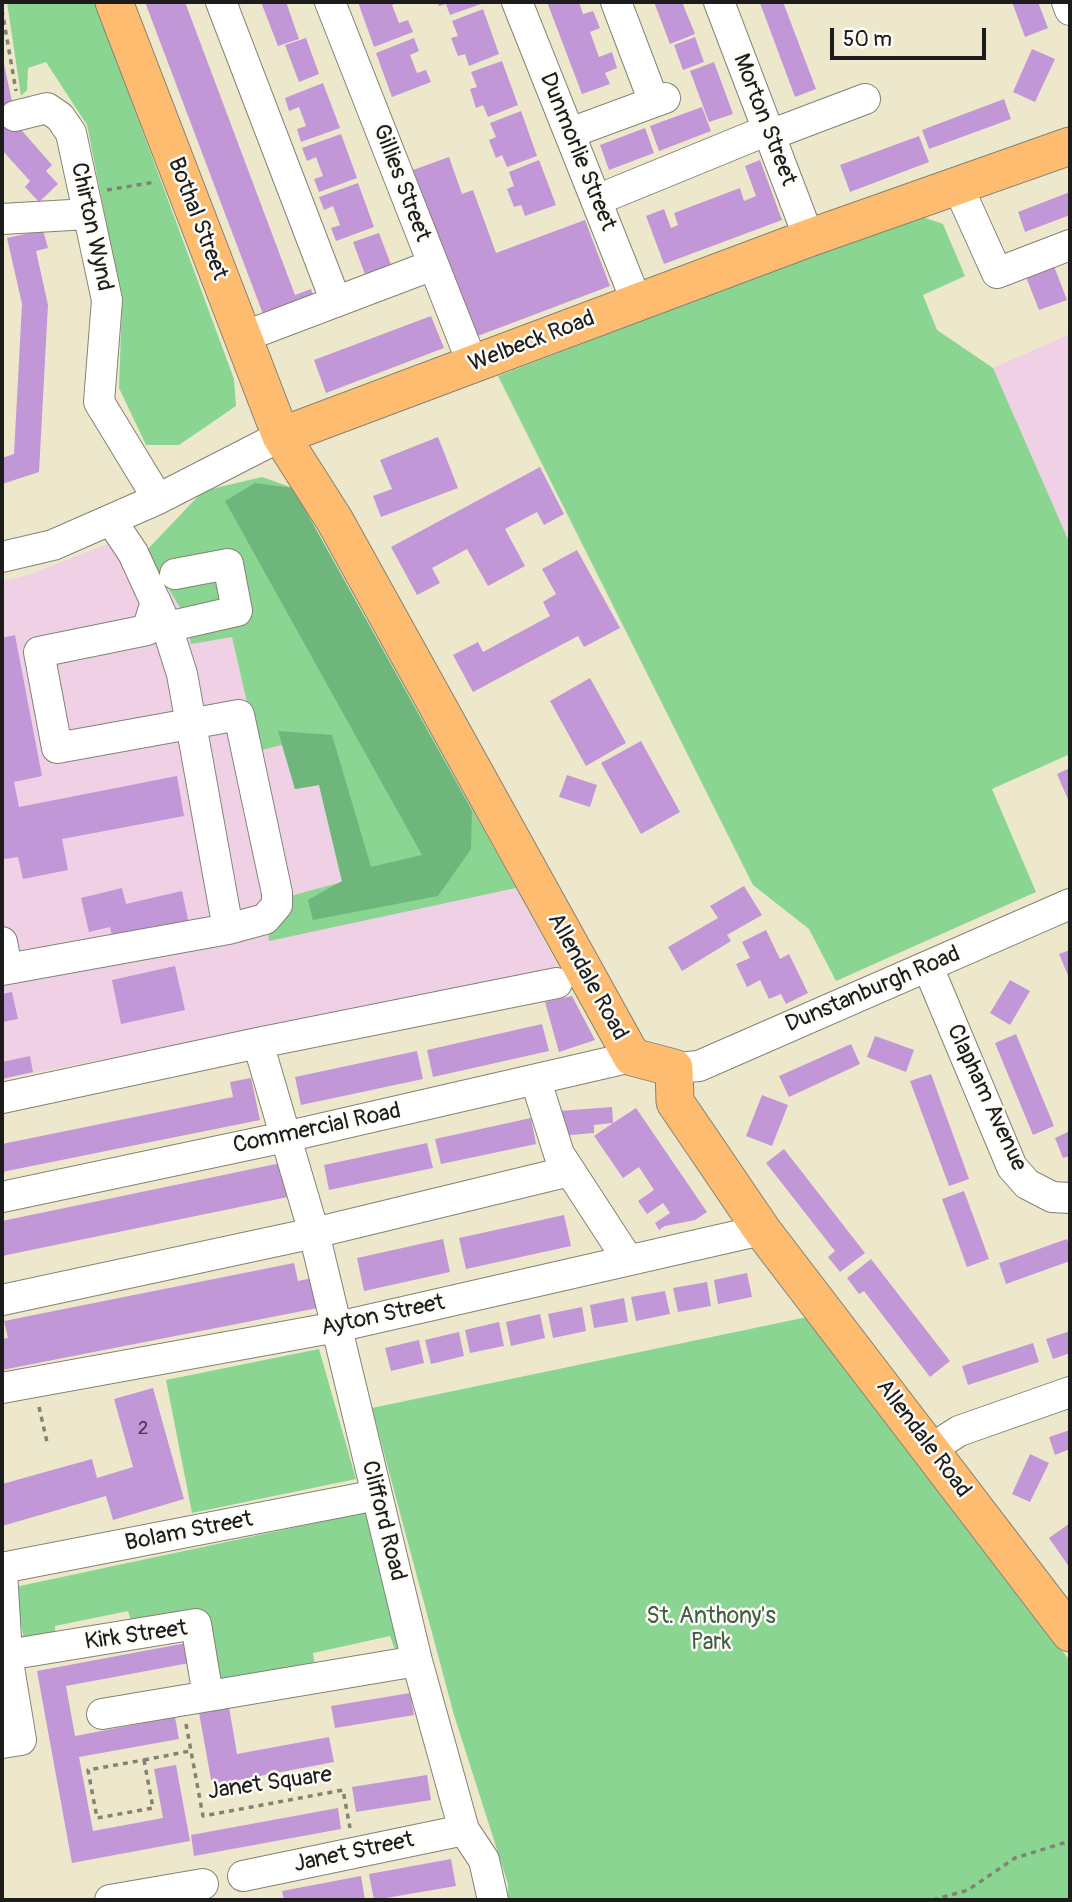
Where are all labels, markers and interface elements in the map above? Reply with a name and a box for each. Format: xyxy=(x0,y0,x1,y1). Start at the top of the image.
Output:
scale bar xyxy=(834,14,990,58)
text: 50 m xyxy=(843,26,892,53)
street label: Morton Street xyxy=(726,50,802,190)
street label: Dunmorlie Street xyxy=(533,69,621,235)
street label: Gillies Street xyxy=(366,120,436,246)
street label: Bothal Street xyxy=(161,154,233,284)
street label: Chirton Wynd xyxy=(64,160,118,294)
street label: Welbeck Road xyxy=(465,305,599,379)
street label: Allendale Road xyxy=(541,909,633,1045)
street label: Dunstanburgh Road xyxy=(782,941,964,1039)
street label: Clapham Avenue xyxy=(940,1020,1032,1176)
street label: Commercial Road xyxy=(231,1098,403,1160)
street label: Ayton Street xyxy=(319,1289,447,1343)
street label: Allendale Road xyxy=(869,1374,977,1504)
house number: 2 xyxy=(138,1418,148,1440)
street label: Clifford Road xyxy=(355,1458,411,1584)
street label: Bolam Street xyxy=(123,1506,255,1558)
park label: St. Anthony's Park xyxy=(646,1603,776,1657)
street label: Kirk Street xyxy=(83,1615,189,1657)
street label: Janet Square xyxy=(206,1762,334,1806)
street label: Janet Street xyxy=(291,1827,417,1879)

